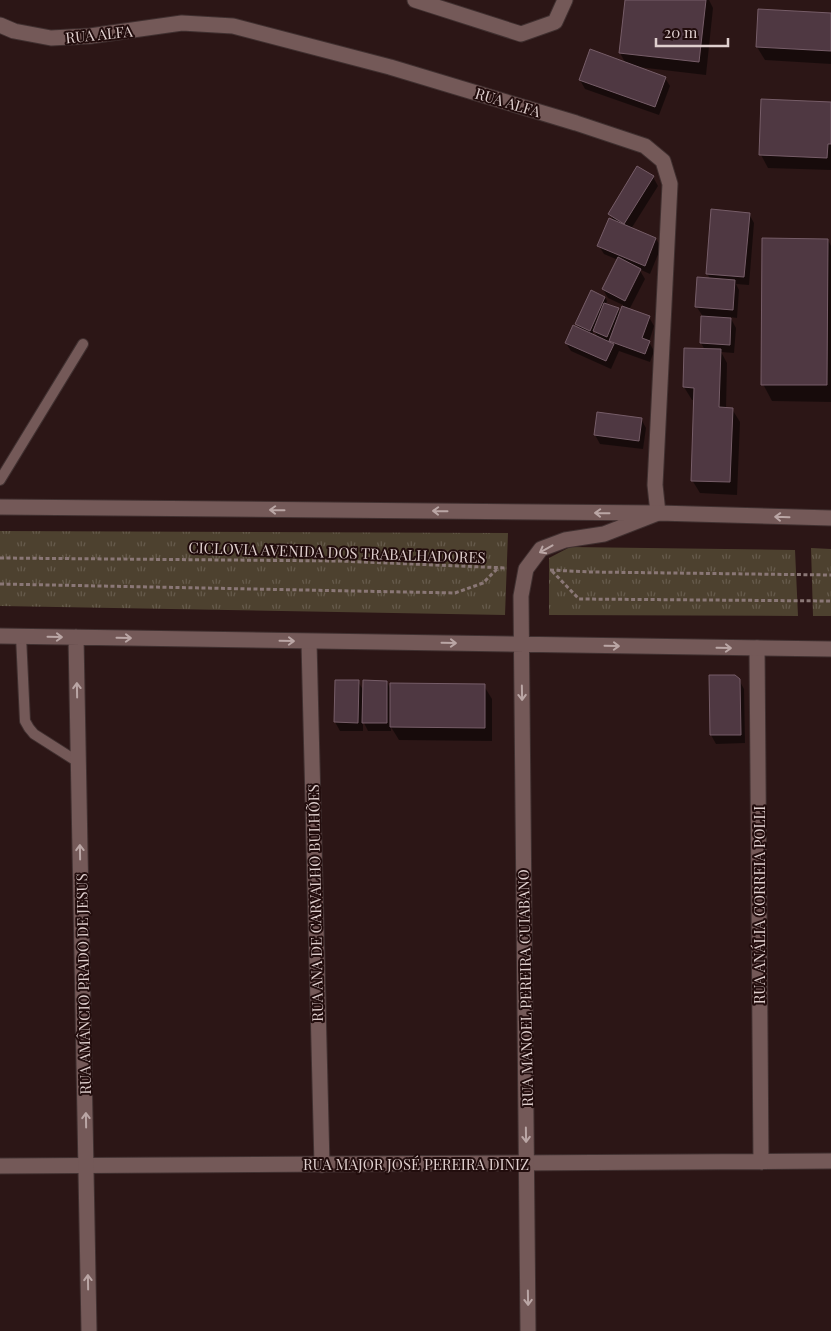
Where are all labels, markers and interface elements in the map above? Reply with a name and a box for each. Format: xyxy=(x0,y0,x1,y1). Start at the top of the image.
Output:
scale bar xyxy=(656,15,728,47)
street label: RUA ALFA xyxy=(64,20,134,47)
text: 20 m xyxy=(664,22,698,42)
street label: RUA ALFA xyxy=(473,83,544,122)
one-way arrow xyxy=(270,505,286,515)
one-way arrow xyxy=(432,506,448,516)
one-way arrow xyxy=(595,508,611,518)
one-way arrow xyxy=(775,512,791,521)
street label: CICLOVIA AVENIDA DOS TRABALHADORES xyxy=(188,537,486,567)
one-way arrow xyxy=(539,544,553,554)
one-way arrow xyxy=(47,632,63,642)
one-way arrow xyxy=(116,633,132,643)
one-way arrow xyxy=(278,636,295,646)
one-way arrow xyxy=(441,638,457,648)
one-way arrow xyxy=(604,641,620,650)
one-way arrow xyxy=(716,643,732,652)
one-way arrow xyxy=(72,682,82,698)
one-way arrow xyxy=(517,684,527,700)
street label: RUA ANA DE CARVALHO BULHÕES xyxy=(303,784,327,1022)
street label: RUA ANÁLIA CORREIA POLLI xyxy=(749,806,769,1004)
one-way arrow xyxy=(75,845,85,861)
street label: RUA MANOEL PEREIRA CUIABANO xyxy=(513,869,537,1107)
street label: RUA AMÂNCIO PRADO DE JESUS xyxy=(71,873,95,1095)
one-way arrow xyxy=(81,1112,90,1128)
one-way arrow xyxy=(521,1126,531,1143)
street label: RUA MAJOR JOSÉ PEREIRA DINIZ xyxy=(303,1154,529,1174)
one-way arrow xyxy=(83,1275,93,1291)
one-way arrow xyxy=(523,1289,533,1305)

